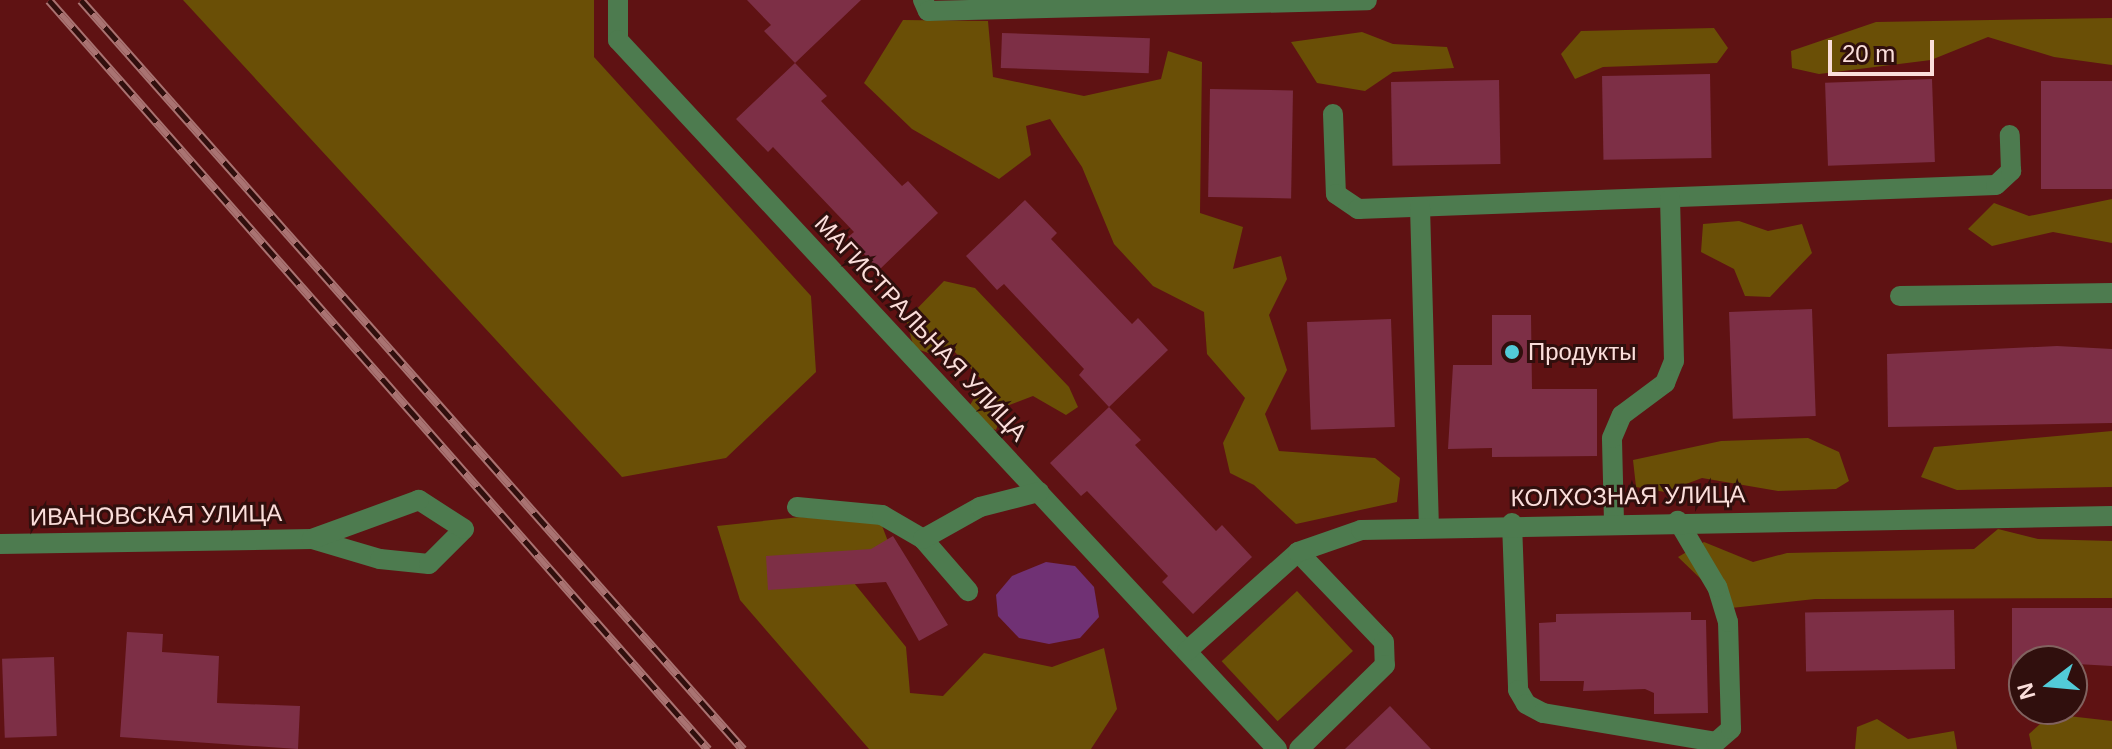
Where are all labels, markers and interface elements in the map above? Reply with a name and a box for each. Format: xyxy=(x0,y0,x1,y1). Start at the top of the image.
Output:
scale bar xyxy=(1832,24,1938,74)
text: 20 m xyxy=(1842,40,1895,67)
street label: МАГИСТРАЛЬНАЯ УЛИЦА xyxy=(809,209,1033,447)
place label: Продукты xyxy=(1528,338,1636,366)
marker: Продукты xyxy=(1503,343,1521,361)
street label: КОЛХОЗНАЯ УЛИЦА xyxy=(1510,480,1746,512)
street label: ИВАНОВСКАЯ УЛИЦА xyxy=(30,498,282,532)
north arrow xyxy=(2008,645,2088,725)
text: N xyxy=(2012,680,2041,702)

